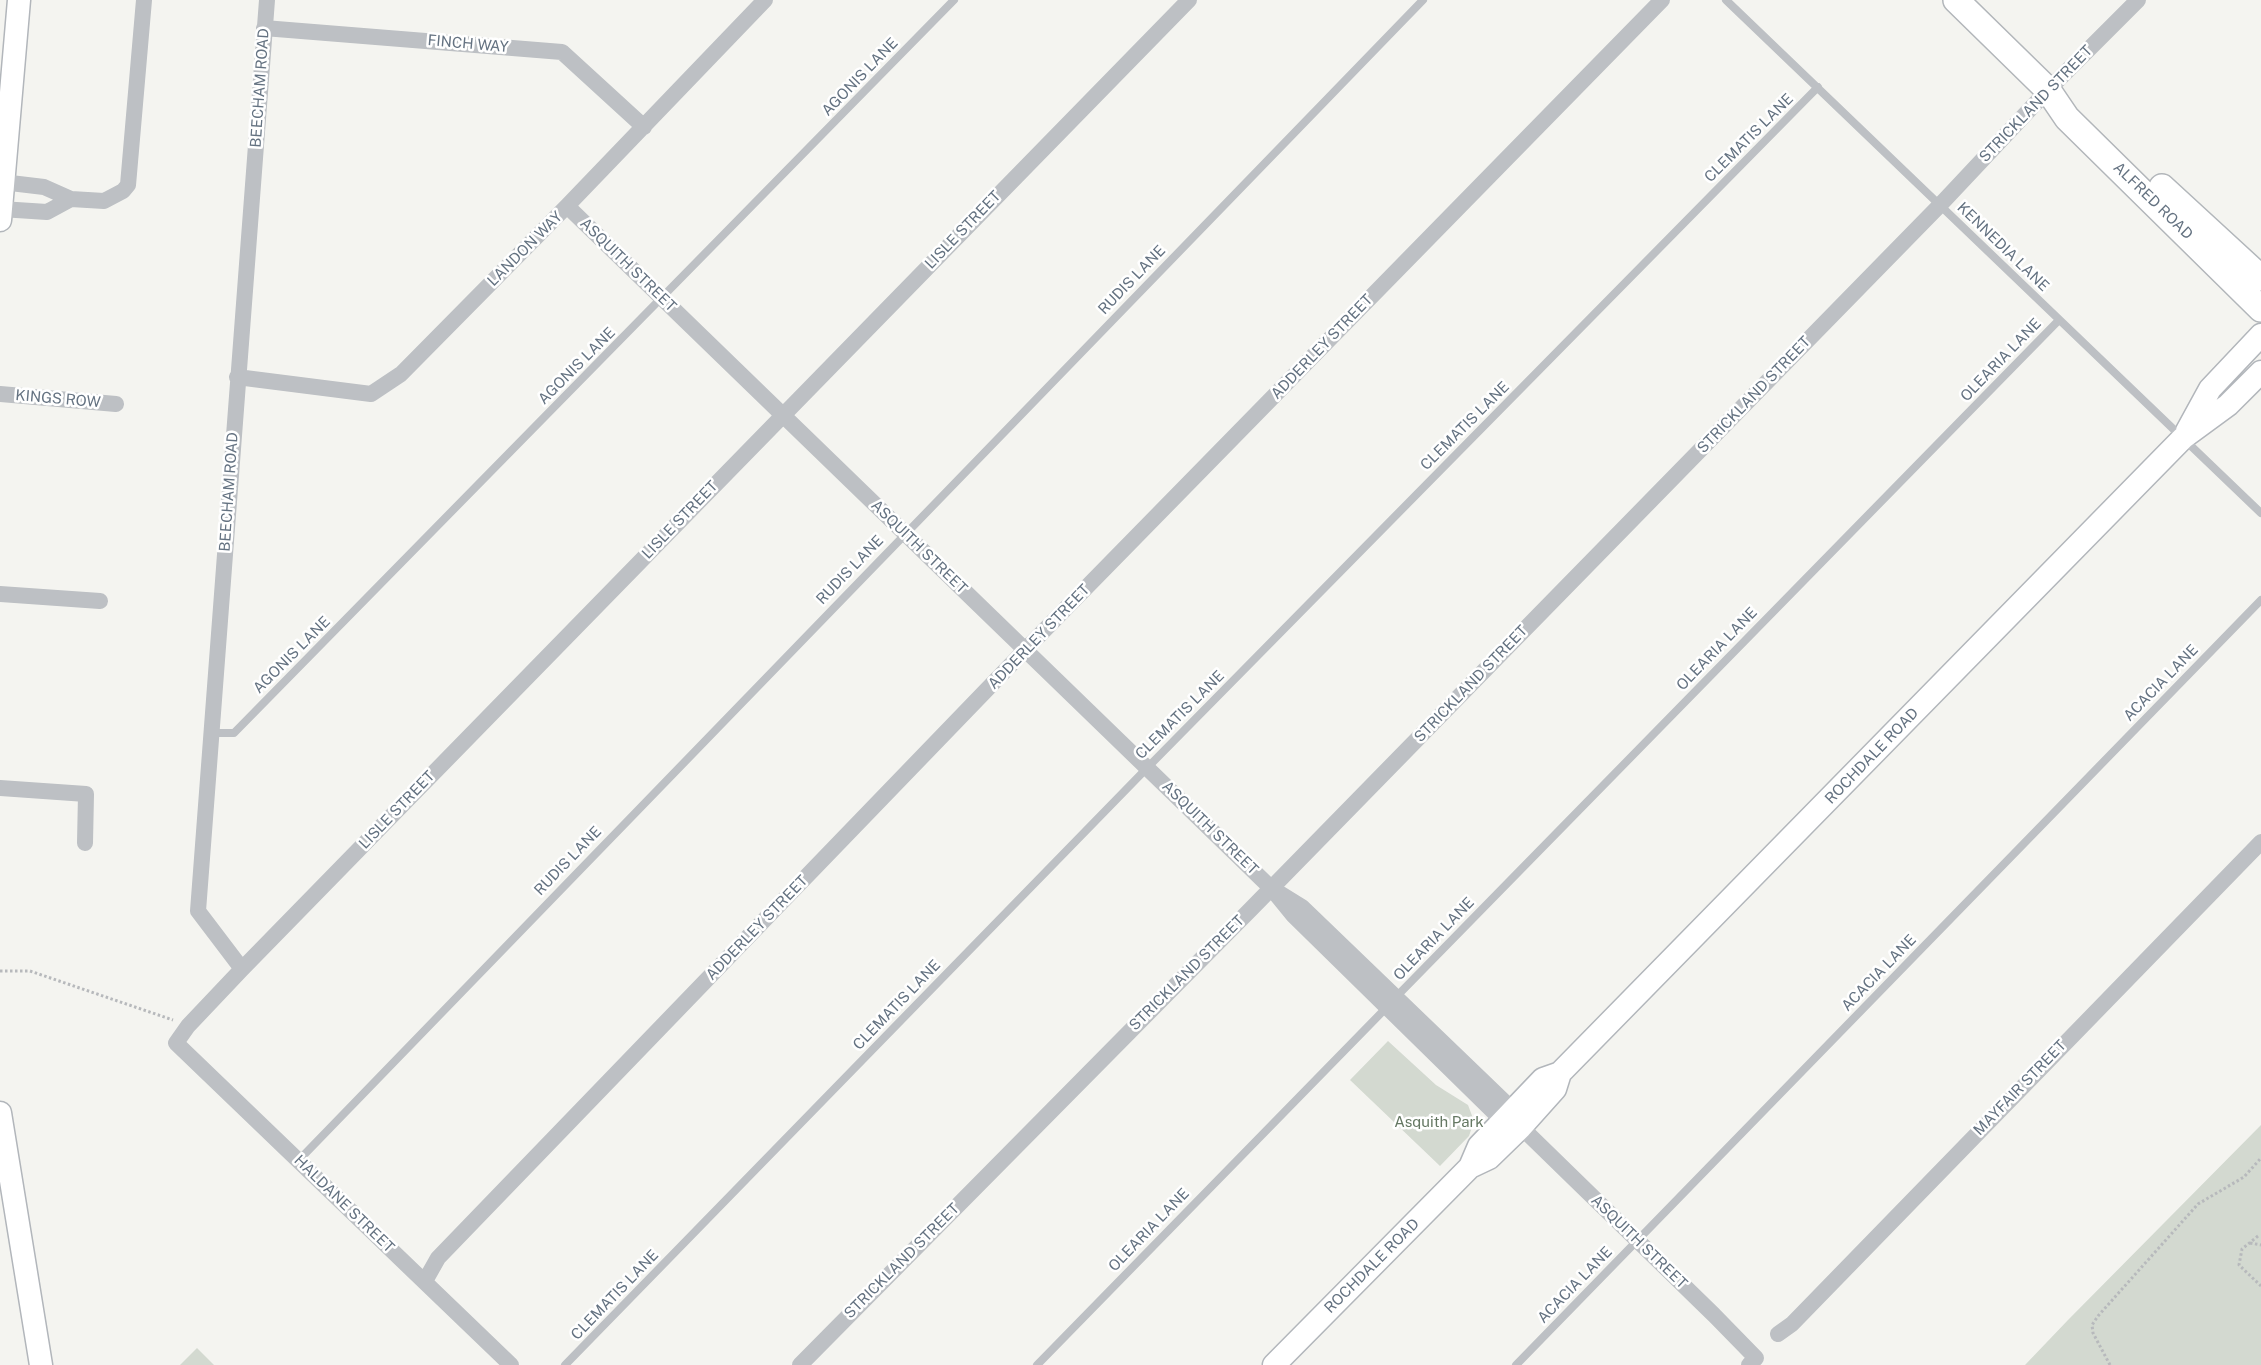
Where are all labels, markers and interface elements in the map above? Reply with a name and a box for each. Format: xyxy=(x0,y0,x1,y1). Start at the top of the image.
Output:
street label: BEECHAM ROAD xyxy=(247,28,273,148)
street label: FINCH WAY xyxy=(427,31,509,57)
street label: AGONIS LANE xyxy=(818,34,902,120)
street label: STRICKLAND STREET xyxy=(1976,42,2096,166)
street label: CLEMATIS LANE xyxy=(1701,90,1797,186)
street label: ALFRED ROAD xyxy=(2110,159,2196,243)
street label: LISLE STREET xyxy=(921,187,1005,273)
street label: KENNEDIA LANE xyxy=(1953,199,2053,295)
street label: LANDON WAY xyxy=(484,208,566,290)
street label: ASQUITH STREET xyxy=(576,214,680,316)
street label: RUDIS LANE xyxy=(1095,242,1169,318)
street label: ADDERLEY STREET xyxy=(1267,291,1377,403)
street label: OLEARIA LANE xyxy=(1957,315,2045,405)
street label: AGONIS LANE xyxy=(535,324,619,408)
street label: STRICKLAND STREET xyxy=(1694,333,1814,457)
street label: CLEMATIS LANE xyxy=(1417,378,1513,474)
street label: KINGS ROW xyxy=(15,386,101,412)
street label: BEECHAM ROAD xyxy=(216,432,242,552)
street label: LISLE STREET xyxy=(638,477,722,563)
street label: ASQUITH STREET xyxy=(867,496,971,598)
street label: RUDIS LANE xyxy=(813,532,887,608)
street label: ADDERLEY STREET xyxy=(984,581,1094,693)
street label: OLEARIA LANE xyxy=(1673,604,1761,694)
street label: AGONIS LANE xyxy=(250,613,334,697)
street label: STRICKLAND STREET xyxy=(1411,622,1531,746)
street label: ACACIA LANE xyxy=(2120,641,2202,725)
street label: CLEMATIS LANE xyxy=(1132,667,1228,763)
street label: ROCHDALE ROAD xyxy=(1822,704,1922,808)
street label: LISLE STREET xyxy=(355,767,439,853)
street label: ASQUITH STREET xyxy=(1158,777,1262,879)
street label: RUDIS LANE xyxy=(531,823,605,899)
street label: ADDERLEY STREET xyxy=(702,872,812,984)
street label: OLEARIA LANE xyxy=(1390,894,1478,984)
street label: STRICKLAND STREET xyxy=(1126,912,1248,1034)
street label: ACACIA LANE xyxy=(1838,931,1920,1015)
street label: CLEMATIS LANE xyxy=(850,956,944,1054)
street label: MAYFAIR STREET xyxy=(1970,1037,2070,1139)
park label: Asquith Park xyxy=(1394,1113,1484,1131)
street label: HALDANE STREET xyxy=(290,1152,398,1256)
street label: OLEARIA LANE xyxy=(1105,1185,1193,1275)
street label: ASQUITH STREET xyxy=(1587,1191,1691,1293)
street label: STRICKLAND STREET xyxy=(841,1200,963,1322)
street label: ROCHDALE ROAD xyxy=(1321,1215,1423,1317)
street label: ACACIA LANE xyxy=(1534,1243,1616,1327)
street label: CLEMATIS LANE xyxy=(568,1246,662,1344)

